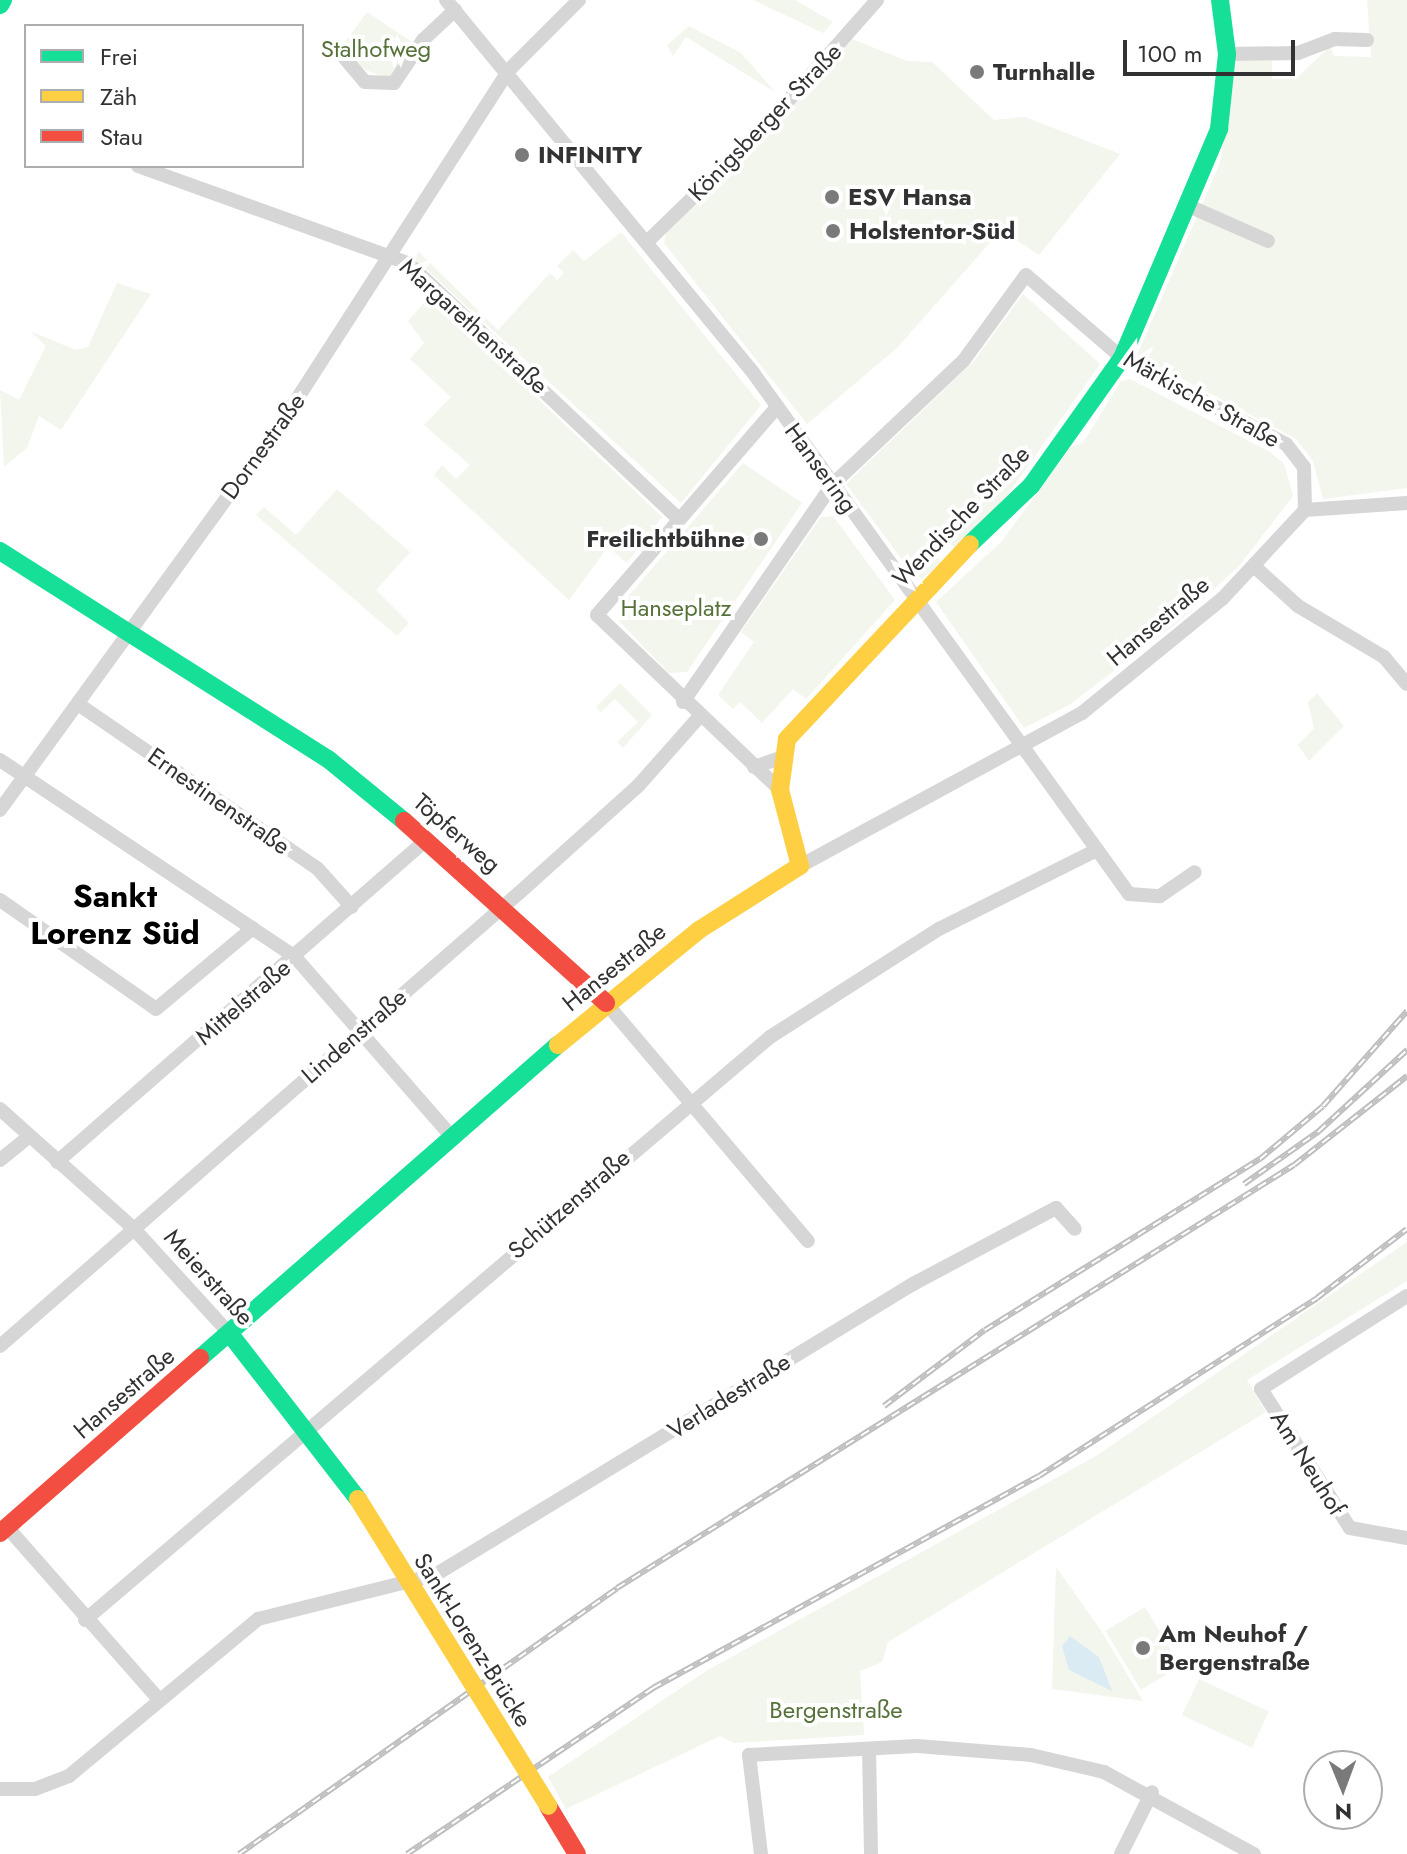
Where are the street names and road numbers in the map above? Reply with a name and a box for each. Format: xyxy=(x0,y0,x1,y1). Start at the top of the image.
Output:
street label: Königsberger Straße xyxy=(682,37,848,207)
street label: Margarethenstraße xyxy=(394,252,554,400)
street label: Märkische Straße xyxy=(1119,344,1285,454)
street label: Dornestraße xyxy=(215,387,311,505)
street label: Hansering xyxy=(779,417,863,519)
street label: Wendische Straße xyxy=(887,440,1035,592)
street label: Hansestraße xyxy=(1101,570,1215,672)
street label: Ernestinenstraße xyxy=(142,741,296,861)
street label: Töpferweg xyxy=(408,787,506,879)
street label: Hansestraße xyxy=(557,917,671,1017)
street label: Mittelstraße xyxy=(190,953,296,1051)
street label: Lindenstraße xyxy=(296,983,412,1089)
street label: Schützenstraße xyxy=(502,1143,636,1265)
street label: Meierstraße xyxy=(158,1223,260,1331)
street label: Hansestraße xyxy=(68,1341,180,1445)
street label: Verladestraße xyxy=(663,1347,795,1445)
street label: Am Neuhof xyxy=(1265,1405,1351,1521)
street label: Sankt-Lorenz-Brücke xyxy=(408,1548,538,1732)

